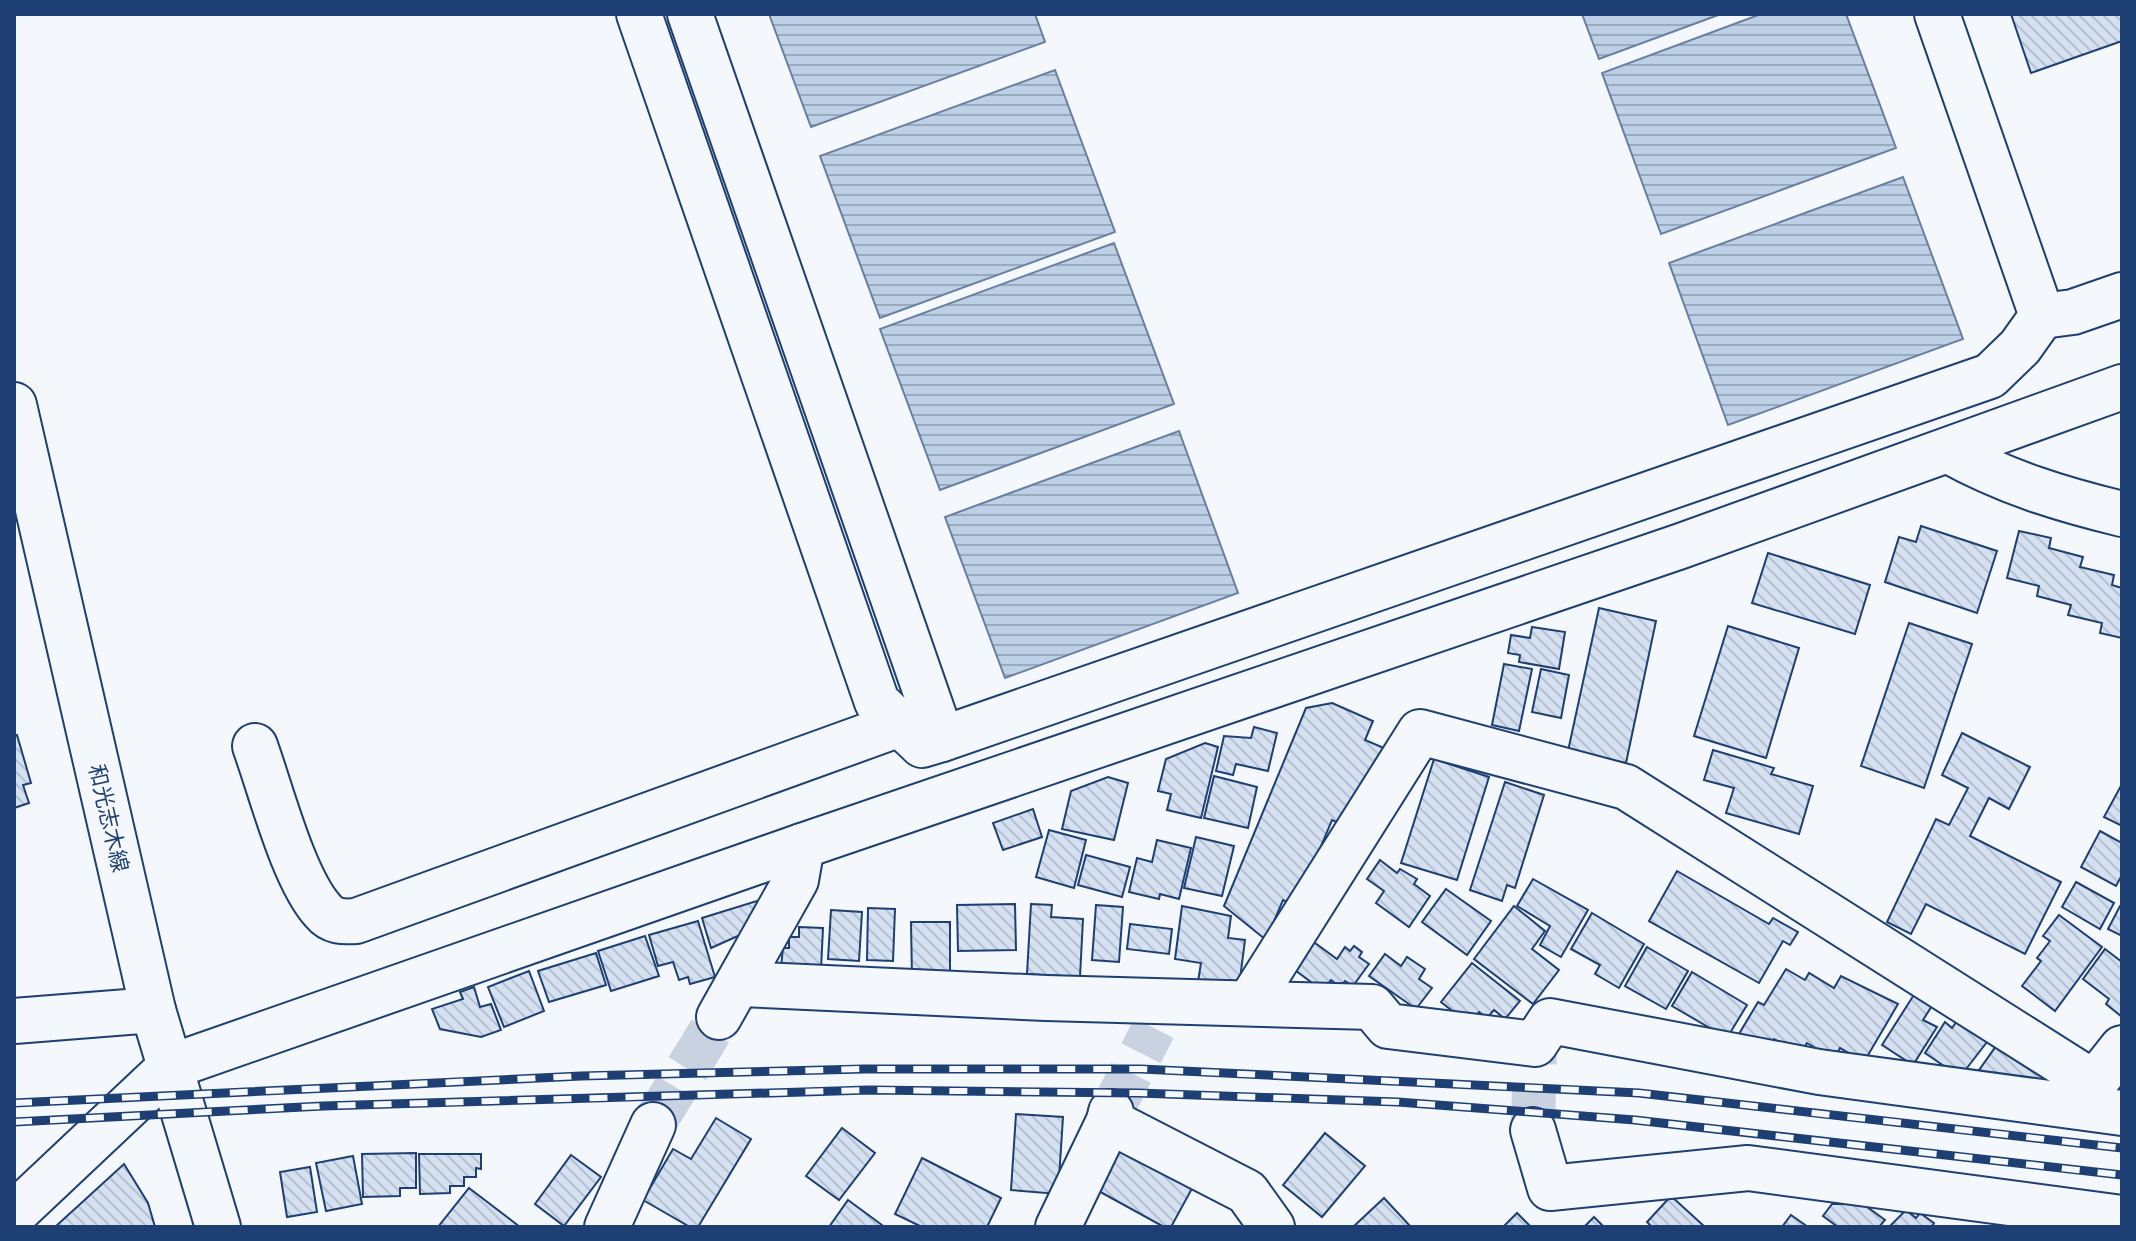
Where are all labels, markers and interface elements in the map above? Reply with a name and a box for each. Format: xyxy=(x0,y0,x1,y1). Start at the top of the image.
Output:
street label: 和光志木線 xyxy=(84,762,133,875)

